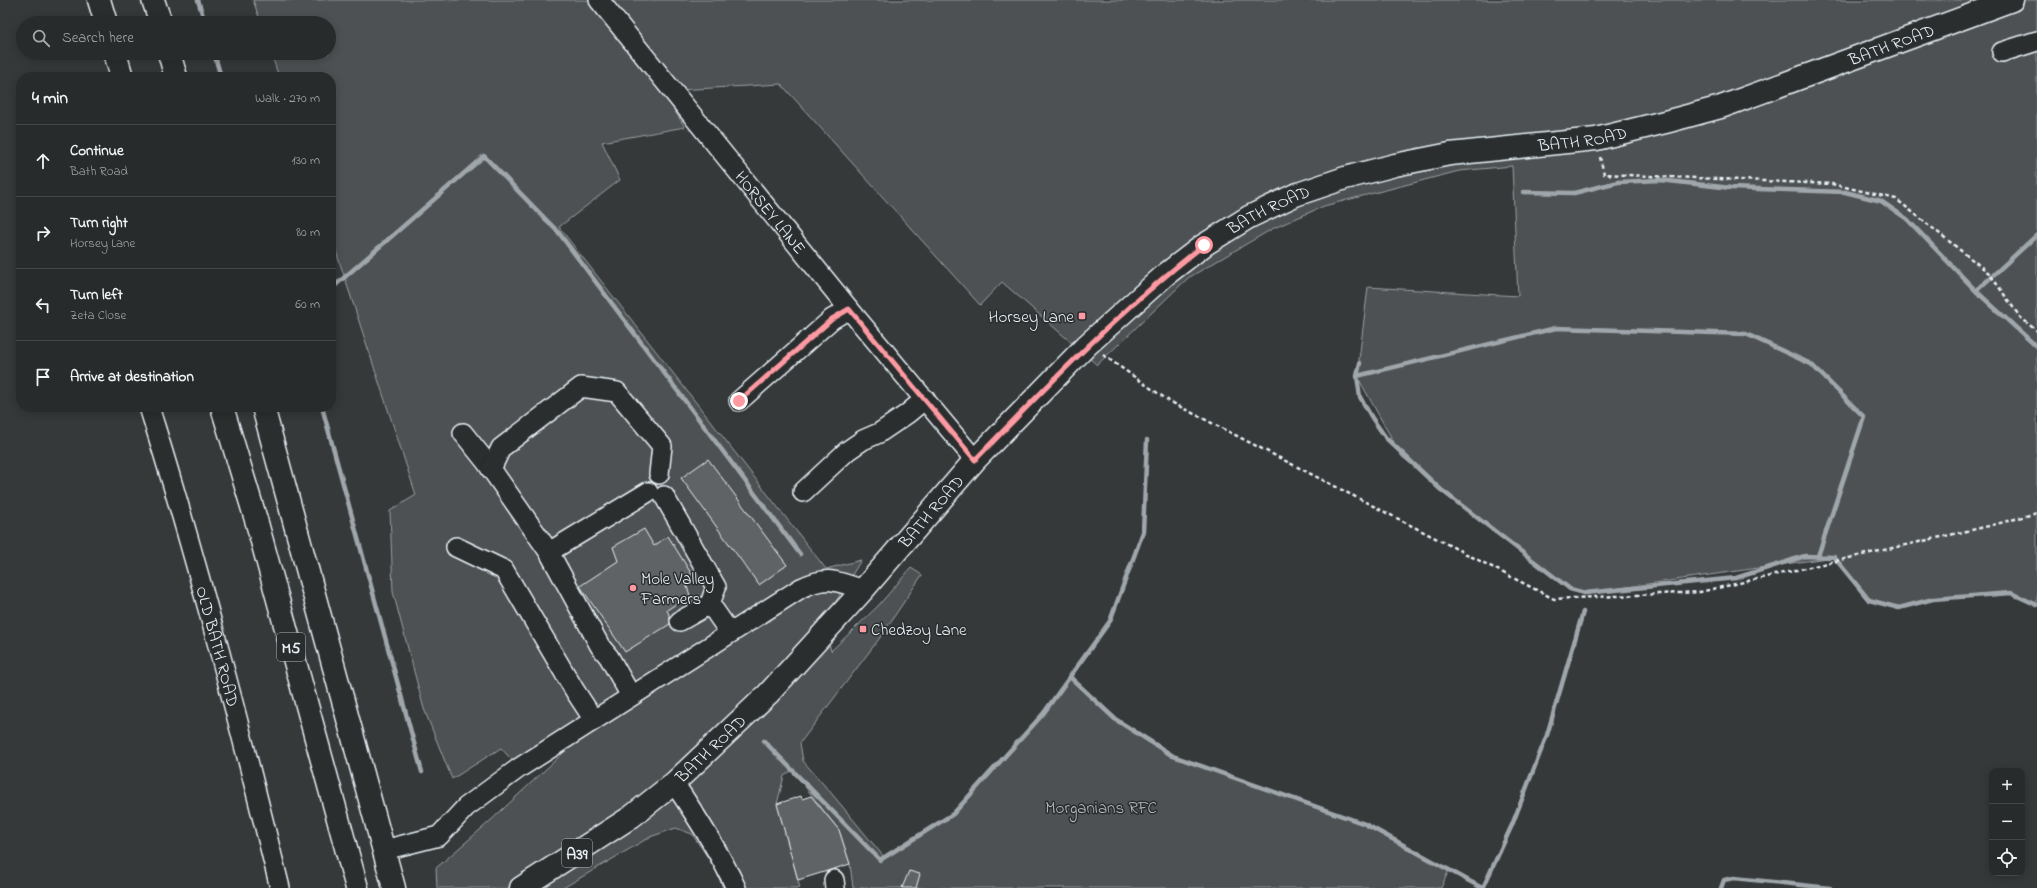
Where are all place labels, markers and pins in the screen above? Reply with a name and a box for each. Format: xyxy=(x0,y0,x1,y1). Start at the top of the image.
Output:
place label: Horsey Lane xyxy=(989,305,1074,331)
marker: Horsey Lane xyxy=(1077,311,1087,321)
place label: Mole Valley Farmers xyxy=(640,567,714,612)
marker: Mole Valley Farmers xyxy=(628,583,638,593)
place label: Chedzoy Lane xyxy=(871,618,967,644)
marker: Chedzoy Lane xyxy=(858,624,868,634)

